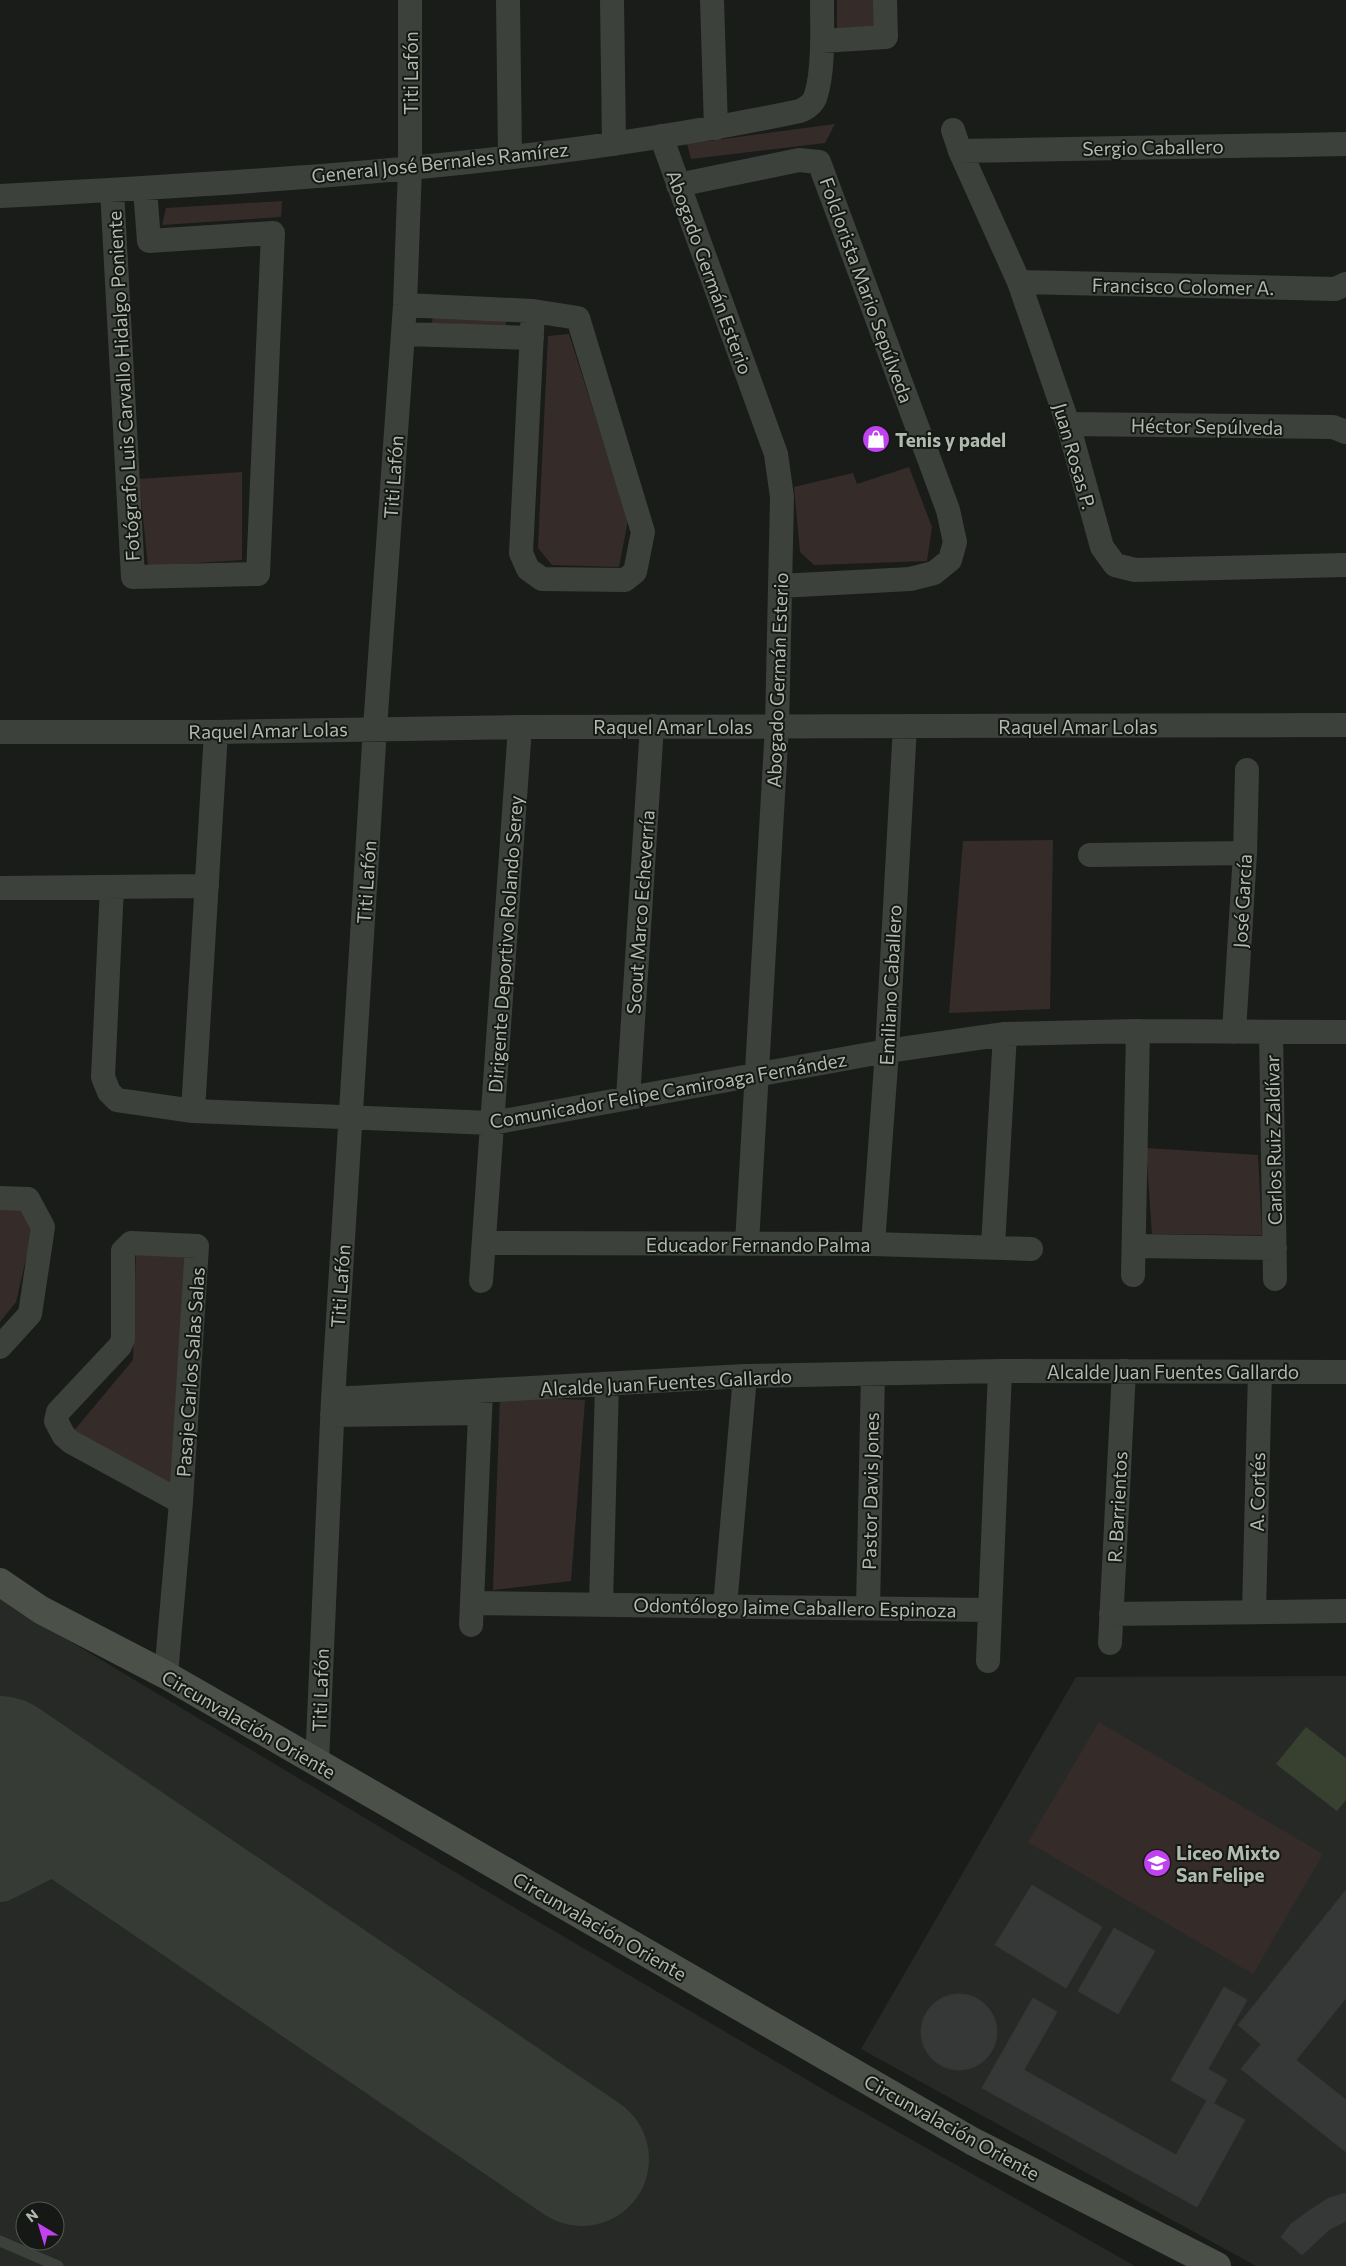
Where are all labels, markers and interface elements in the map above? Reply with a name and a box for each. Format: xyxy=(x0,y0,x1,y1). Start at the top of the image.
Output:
street label: Titi Lafón xyxy=(399,31,422,115)
street label: Sergio Caballero xyxy=(1082,134,1224,160)
street label: General José Bernales Ramírez xyxy=(310,137,570,187)
street label: Abogado Germán Esterio xyxy=(662,167,758,377)
street label: Folclorista Mario Sepúlveda xyxy=(815,174,919,406)
street label: Fotógrafo Luis Carvallo Hidalgo Poniente xyxy=(102,210,144,562)
street label: Francisco Colomer A. xyxy=(1092,273,1274,299)
street label: Juan Rosas P. xyxy=(1049,400,1101,512)
street label: Héctor Sepúlveda xyxy=(1131,413,1283,439)
shop icon: Tenis y padel xyxy=(861,424,891,454)
place label: Tenis y padel xyxy=(895,428,1006,451)
street label: Titi Lafón xyxy=(379,435,407,519)
street label: Abogado Germán Esterio xyxy=(762,572,792,788)
street label: Raquel Amar Lolas xyxy=(593,715,753,738)
street label: Raquel Amar Lolas xyxy=(998,715,1158,738)
street label: Raquel Amar Lolas xyxy=(188,717,348,743)
street label: Dirigente Deportivo Rolando Serey xyxy=(483,794,527,1093)
street label: Scout Marco Echeverría xyxy=(621,809,659,1015)
street label: Titi Lafón xyxy=(352,840,380,924)
street label: José García xyxy=(1228,853,1256,949)
street label: Emiliano Caballero xyxy=(874,904,906,1066)
street label: Comunicador Felipe Camiroaga Fernández xyxy=(488,1047,848,1133)
street label: Carlos Ruiz Zaldívar xyxy=(1260,1054,1286,1225)
street label: Educador Fernando Palma xyxy=(646,1233,870,1256)
street label: Titi Lafón xyxy=(326,1244,354,1328)
street label: Pasaje Carlos Salas Salas xyxy=(171,1266,209,1478)
street label: Alcalde Juan Fuentes Gallardo xyxy=(1047,1360,1299,1383)
street label: Alcalde Juan Fuentes Gallardo xyxy=(539,1364,793,1400)
street label: Pastor Davis Jones xyxy=(857,1412,883,1570)
street label: R. Barrientos xyxy=(1103,1451,1131,1563)
street label: A. Cortés xyxy=(1245,1452,1269,1532)
street label: Odontólogo Jaime Caballero Espinoza xyxy=(633,1593,957,1621)
street label: Titi Lafón xyxy=(307,1648,333,1732)
street label: Circunvalación Oriente xyxy=(158,1665,340,1783)
place label: Liceo Mixto San Felipe xyxy=(1176,1841,1280,1886)
school or university icon: Liceo Mixto San Felipe xyxy=(1142,1848,1172,1878)
street label: Circunvalación Oriente xyxy=(509,1867,691,1985)
street label: Circunvalación Oriente xyxy=(860,2069,1044,2185)
north arrow xyxy=(15,2201,65,2251)
text: N xyxy=(22,2205,41,2225)

